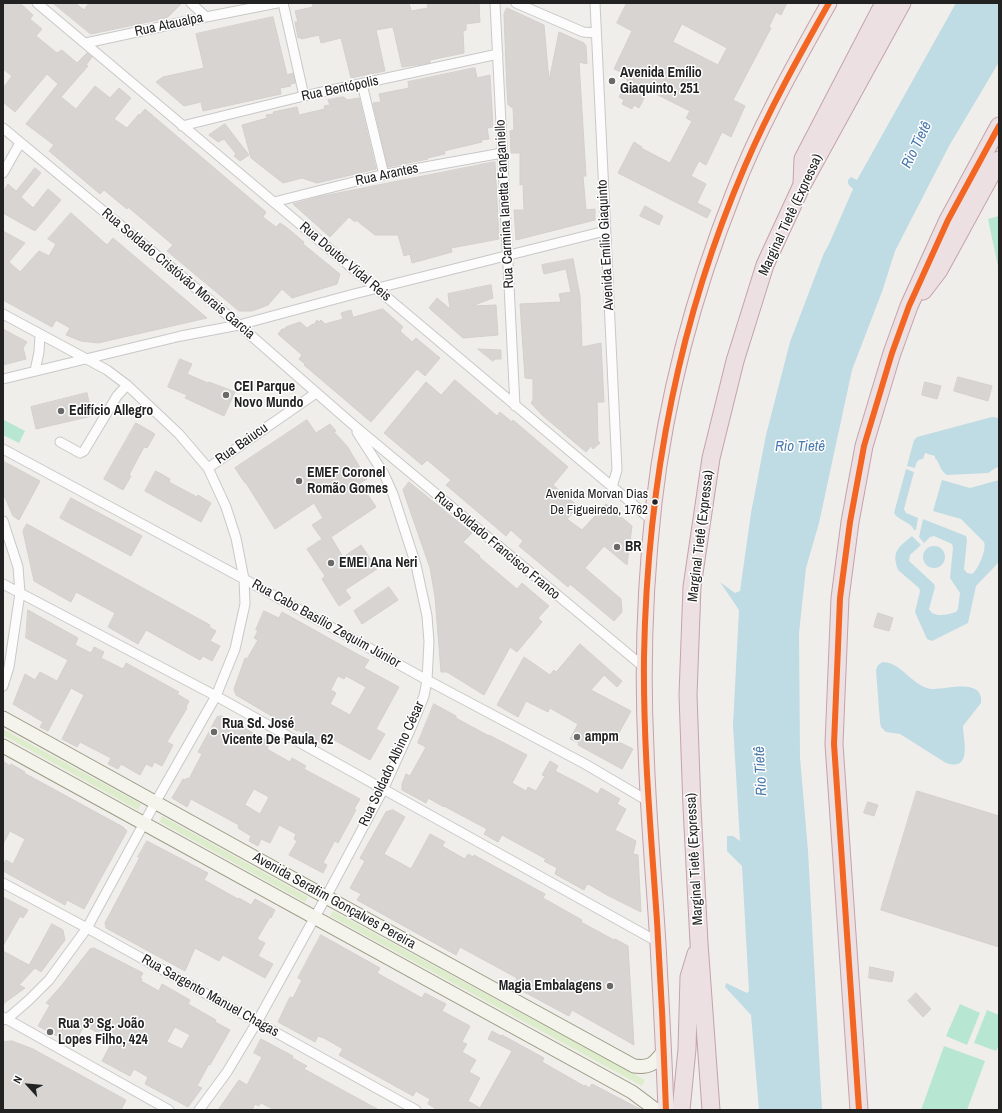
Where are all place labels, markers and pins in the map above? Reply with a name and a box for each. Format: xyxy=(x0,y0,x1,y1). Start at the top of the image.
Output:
place label: Avenida Emílio Giaquinto, 251 xyxy=(620,65,702,98)
marker: Avenida Emílio Giaquinto, 251 xyxy=(607,76,617,86)
place label: CEI Parque Novo Mundo xyxy=(234,379,304,412)
marker: CEI Parque Novo Mundo xyxy=(221,390,231,400)
place label: Edifício Allegro xyxy=(69,403,153,419)
marker: Edifício Allegro xyxy=(56,406,66,416)
place label: EMEF Coronel Romão Gomes xyxy=(307,465,388,498)
marker: EMEF Coronel Romão Gomes xyxy=(294,476,304,486)
place label: Avenida Morvan Dias De Figueiredo, 1762 xyxy=(546,487,648,518)
marker: Avenida Morvan Dias De Figueiredo, 1762 xyxy=(650,497,660,507)
place label: BR xyxy=(625,539,642,555)
marker: BR xyxy=(612,542,622,552)
place label: EMEI Ana Neri xyxy=(339,555,417,571)
marker: EMEI Ana Neri xyxy=(326,558,336,568)
place label: Rua Sd. José Vicente De Paula, 62 xyxy=(222,716,333,748)
marker: Rua Sd. José Vicente De Paula, 62 xyxy=(209,727,219,737)
place label: ampm xyxy=(585,729,619,745)
marker: ampm xyxy=(572,732,582,742)
place label: Magia Embalagens xyxy=(499,978,602,994)
marker: Magia Embalagens xyxy=(605,981,615,991)
place label: Rua 3º Sg. João Lopes Filho, 424 xyxy=(58,1016,148,1048)
marker: Rua 3º Sg. João Lopes Filho, 424 xyxy=(45,1027,55,1037)

